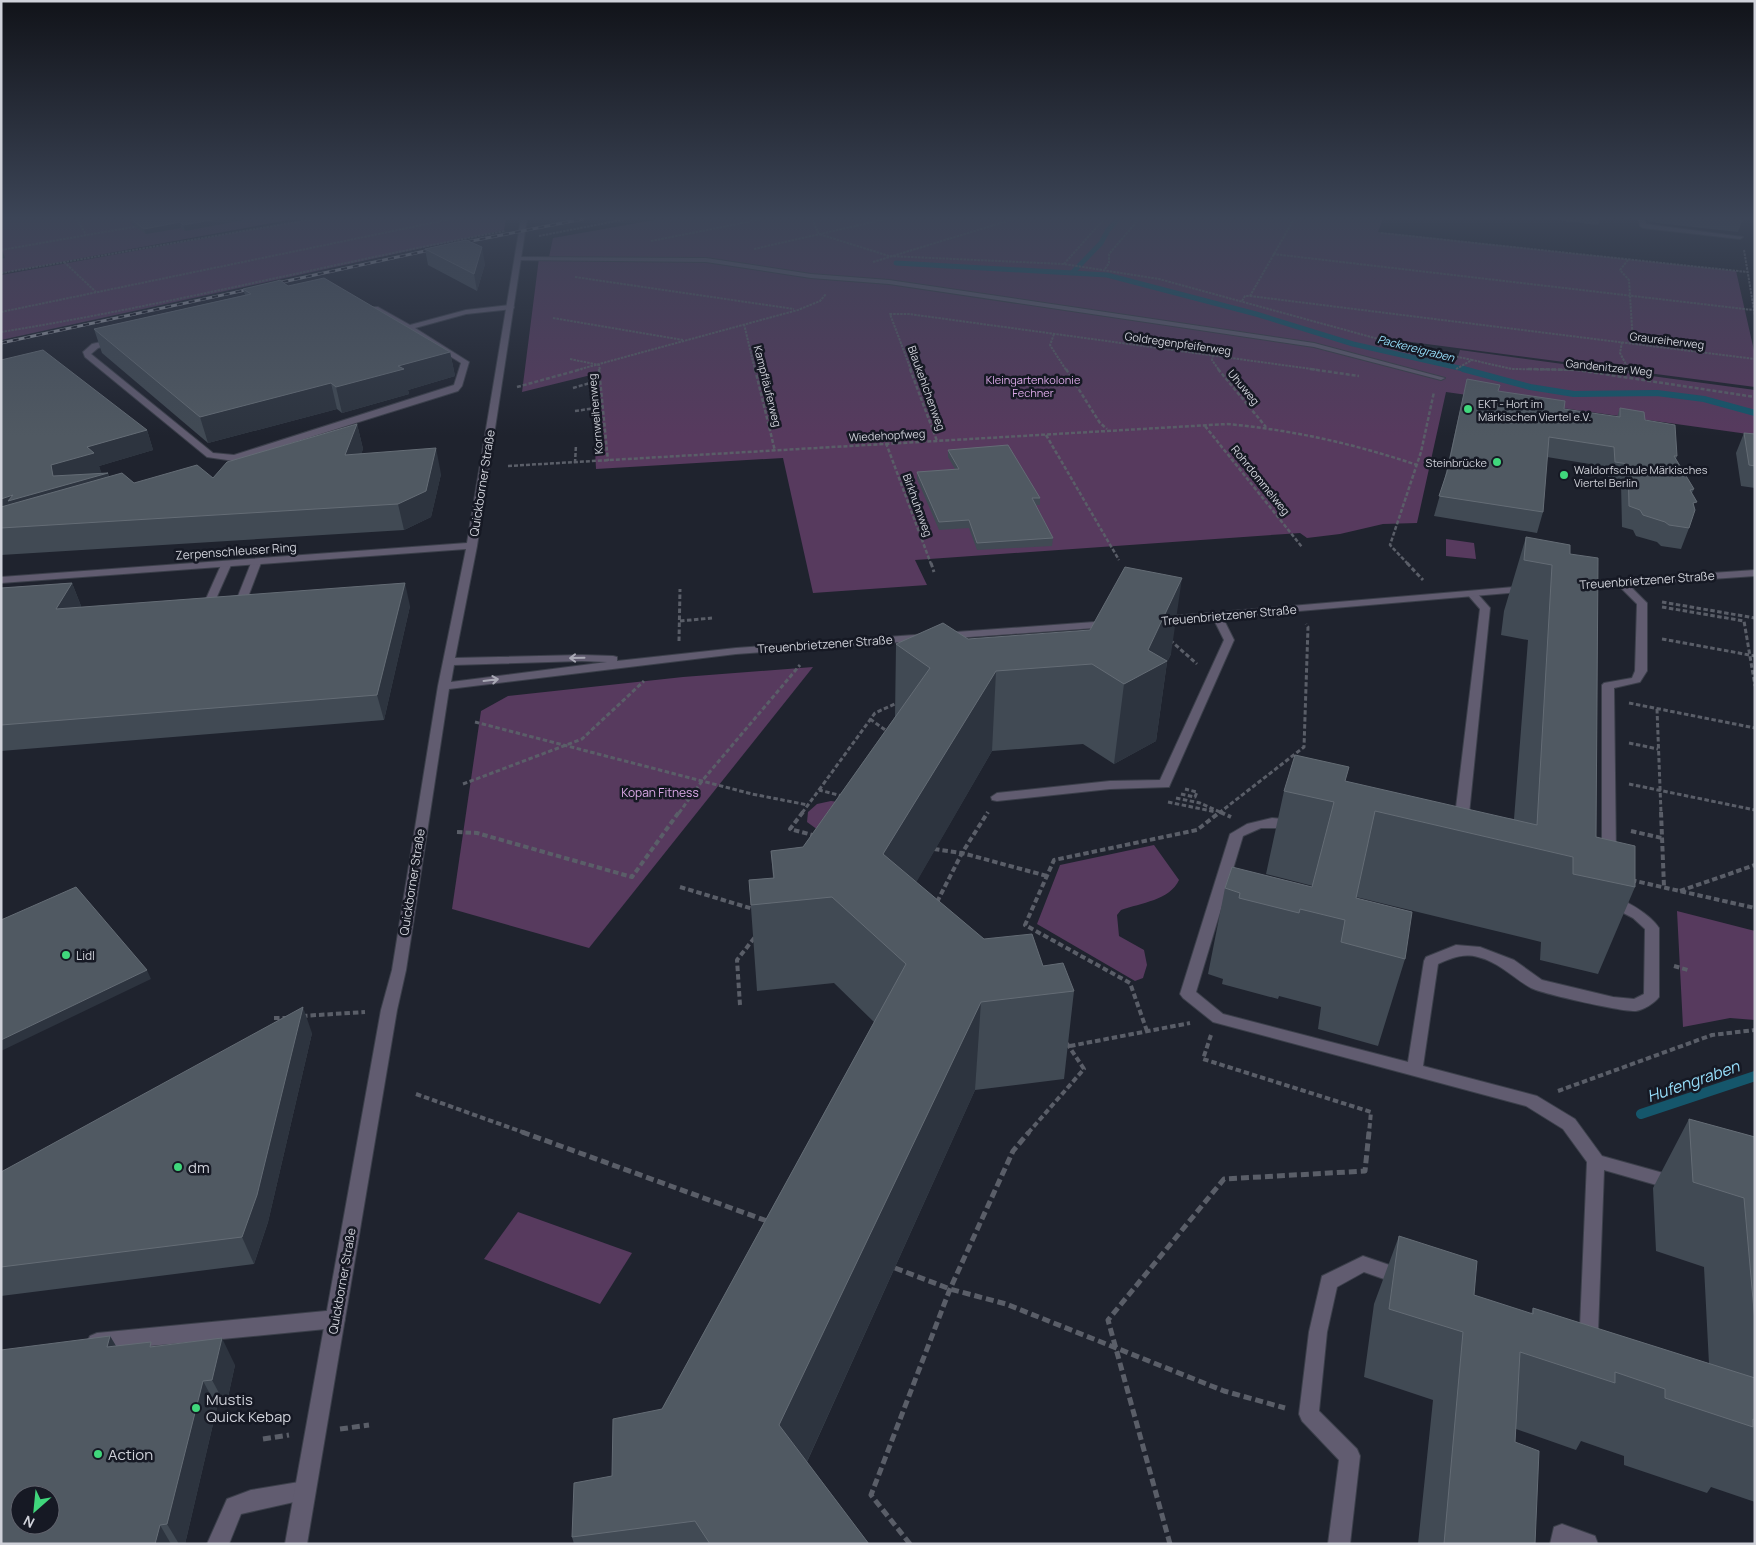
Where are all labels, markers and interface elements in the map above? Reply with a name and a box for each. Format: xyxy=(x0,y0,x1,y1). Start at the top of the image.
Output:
street label: Goldregenpfeiferweg xyxy=(1124,328,1232,358)
street label: Graureiherweg xyxy=(1629,328,1705,352)
water label: Packereigraben xyxy=(1376,331,1457,365)
street label: Blaukehlchenweg xyxy=(905,343,949,433)
street label: Kampfläuferweg xyxy=(751,344,785,428)
street label: Gandenitzer Weg xyxy=(1565,355,1653,379)
street label: Uhuweg xyxy=(1225,366,1263,408)
park label: Kleingartenkolonie Fechner xyxy=(986,372,1081,400)
street label: Kornweihenweg xyxy=(584,373,606,455)
place label: EKT - Hort im Märkischen Viertel e.V. xyxy=(1478,396,1591,424)
marker: EKT - Hort im Märkischen Viertel e.V. xyxy=(1462,403,1474,415)
street label: Wiedehopfweg xyxy=(848,426,926,444)
street label: Quickborner Straße xyxy=(465,428,499,538)
street label: Rohrdommelweg xyxy=(1228,442,1294,518)
place label: Steinbrücke xyxy=(1426,455,1488,470)
marker: Steinbrücke xyxy=(1491,456,1503,468)
place label: Waldorfschule Märkisches Viertel Berlin xyxy=(1574,462,1708,490)
marker: Waldorfschule Märkisches Viertel Berlin xyxy=(1558,469,1570,481)
street label: Birkhuhnweg xyxy=(900,471,936,539)
street label: Zerpenschleuser Ring xyxy=(175,538,297,564)
street label: Treuenbrietzener Straße xyxy=(1579,567,1715,593)
street label: Treuenbrietzener Straße xyxy=(1161,601,1297,629)
street label: Treuenbrietzener Straße xyxy=(757,631,893,657)
one-way arrow xyxy=(569,654,585,663)
one-way arrow xyxy=(482,675,498,685)
park label: Kopan Fitness xyxy=(621,784,699,801)
street label: Quickborner Straße xyxy=(395,827,429,937)
place label: Lidl xyxy=(76,947,95,964)
marker: Lidl xyxy=(60,949,72,961)
water label: Hufengraben xyxy=(1644,1055,1743,1107)
place label: dm xyxy=(188,1157,210,1178)
marker: dm xyxy=(172,1161,184,1173)
street label: Quickborner Straße xyxy=(324,1226,360,1336)
place label: Mustis Quick Kebap xyxy=(206,1389,291,1427)
marker: Mustis Quick Kebap xyxy=(190,1402,202,1414)
place label: Action xyxy=(108,1444,153,1465)
marker: Action xyxy=(92,1448,104,1460)
north arrow xyxy=(10,1485,60,1535)
text: N xyxy=(20,1511,38,1533)

